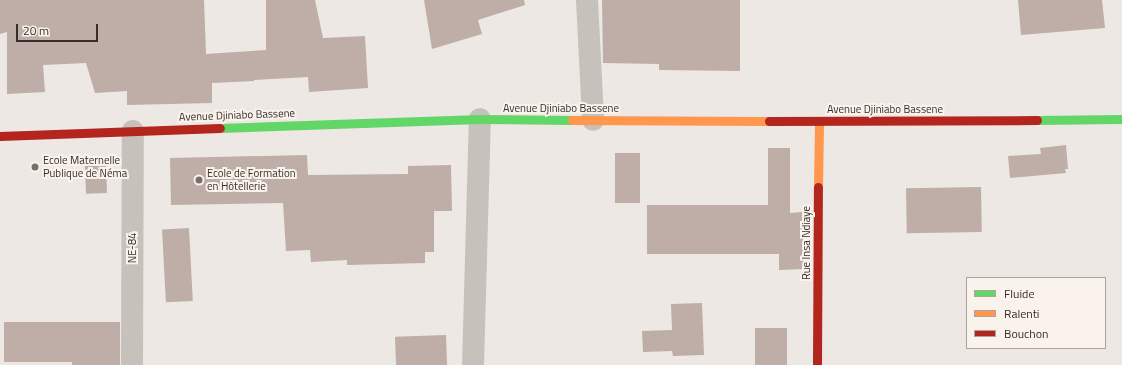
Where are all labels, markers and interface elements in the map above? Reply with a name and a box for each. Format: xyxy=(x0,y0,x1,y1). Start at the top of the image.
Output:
scale bar xyxy=(18,16,100,42)
text: 20 m xyxy=(23,21,49,40)
street label: Avenue Djiniabo Bassene xyxy=(503,101,619,115)
street label: Avenue Djiniabo Bassene xyxy=(827,102,943,116)
street label: Avenue Djiniabo Bassene xyxy=(179,106,295,124)
place label: Ecole Maternelle Publique de Néma xyxy=(43,154,127,180)
marker: Ecole Maternelle Publique de Néma xyxy=(30,162,40,172)
place label: Ecole de Formation en Hôtellerie xyxy=(207,167,296,193)
marker: Ecole de Formation en Hôtellerie xyxy=(194,175,204,185)
street label: Rue Insa Ndiaye xyxy=(799,206,813,280)
street label: NE-84 xyxy=(125,233,139,263)
legend xyxy=(966,277,1106,349)
text: Fluide xyxy=(1004,284,1035,303)
text: Ralenti xyxy=(1004,304,1039,323)
text: Bouchon xyxy=(1004,324,1049,343)

